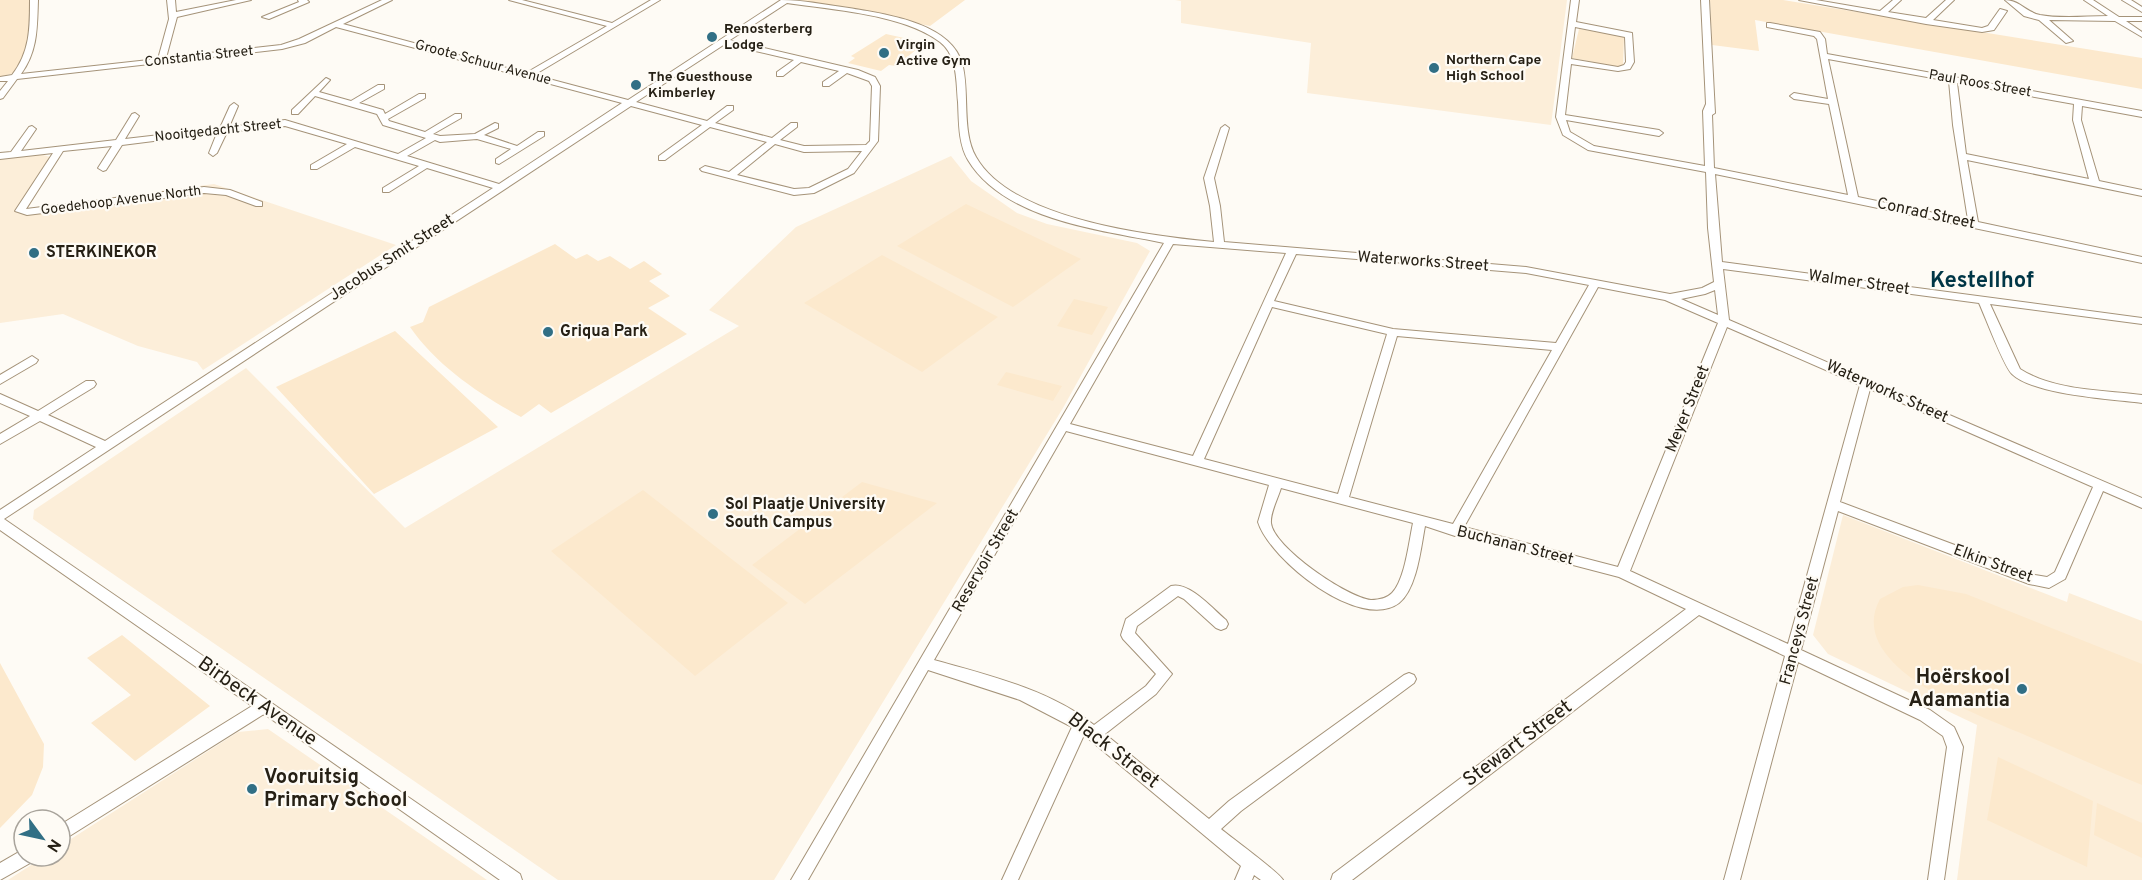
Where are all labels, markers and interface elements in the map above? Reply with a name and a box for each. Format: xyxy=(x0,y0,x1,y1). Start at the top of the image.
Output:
place label: Renosterberg Lodge xyxy=(724,21,813,54)
marker: Renosterberg Lodge xyxy=(705,30,719,44)
street label: Groote Schuur Avenue xyxy=(413,37,553,89)
place label: Virgin Active Gym xyxy=(896,37,971,70)
street label: Constantia Street xyxy=(144,43,254,71)
marker: Virgin Active Gym xyxy=(877,46,891,60)
place label: Northern Cape High School xyxy=(1446,52,1542,85)
marker: Northern Cape High School xyxy=(1427,61,1441,75)
street label: Paul Roos Street xyxy=(1927,67,2033,101)
place label: The Guesthouse Kimberley xyxy=(648,69,753,102)
marker: The Guesthouse Kimberley xyxy=(629,78,643,92)
street label: Nooitgedacht Street xyxy=(154,116,282,146)
street label: Goedehoop Avenue North xyxy=(40,183,202,219)
street label: Conrad Street xyxy=(1875,194,1977,234)
street label: Jacobus Smit Street xyxy=(326,210,458,306)
place label: STERKINEKOR xyxy=(46,243,157,263)
marker: STERKINEKOR xyxy=(27,246,41,260)
street label: Waterworks Street xyxy=(1357,247,1489,277)
street label: Walmer Street xyxy=(1807,266,1911,300)
district label: Kestellhof xyxy=(1930,268,2034,295)
place label: Griqua Park xyxy=(560,322,648,342)
marker: Griqua Park xyxy=(541,325,555,339)
street label: Waterworks Street xyxy=(1823,356,1951,428)
street label: Meyer Street xyxy=(1661,362,1715,456)
place label: Sol Plaatje University South Campus xyxy=(725,495,886,533)
street label: Reservoir Street xyxy=(948,506,1024,616)
marker: Sol Plaatje University South Campus xyxy=(706,507,720,521)
street label: Buchanan Street xyxy=(1455,522,1575,570)
street label: Elkin Street xyxy=(1951,540,2035,588)
street label: Franceys Street xyxy=(1776,575,1824,687)
street label: Birbeck Avenue xyxy=(192,651,322,753)
place label: Hoërskool Adamantia xyxy=(1908,665,2010,714)
marker: Hoërskool Adamantia xyxy=(2015,682,2029,696)
street label: Stewart Street xyxy=(1458,695,1578,793)
street label: Black Street xyxy=(1062,707,1164,795)
place label: Vooruitsig Primary School xyxy=(264,765,408,814)
marker: Vooruitsig Primary School xyxy=(245,782,259,796)
north arrow xyxy=(12,808,72,868)
text: N xyxy=(41,835,64,855)

